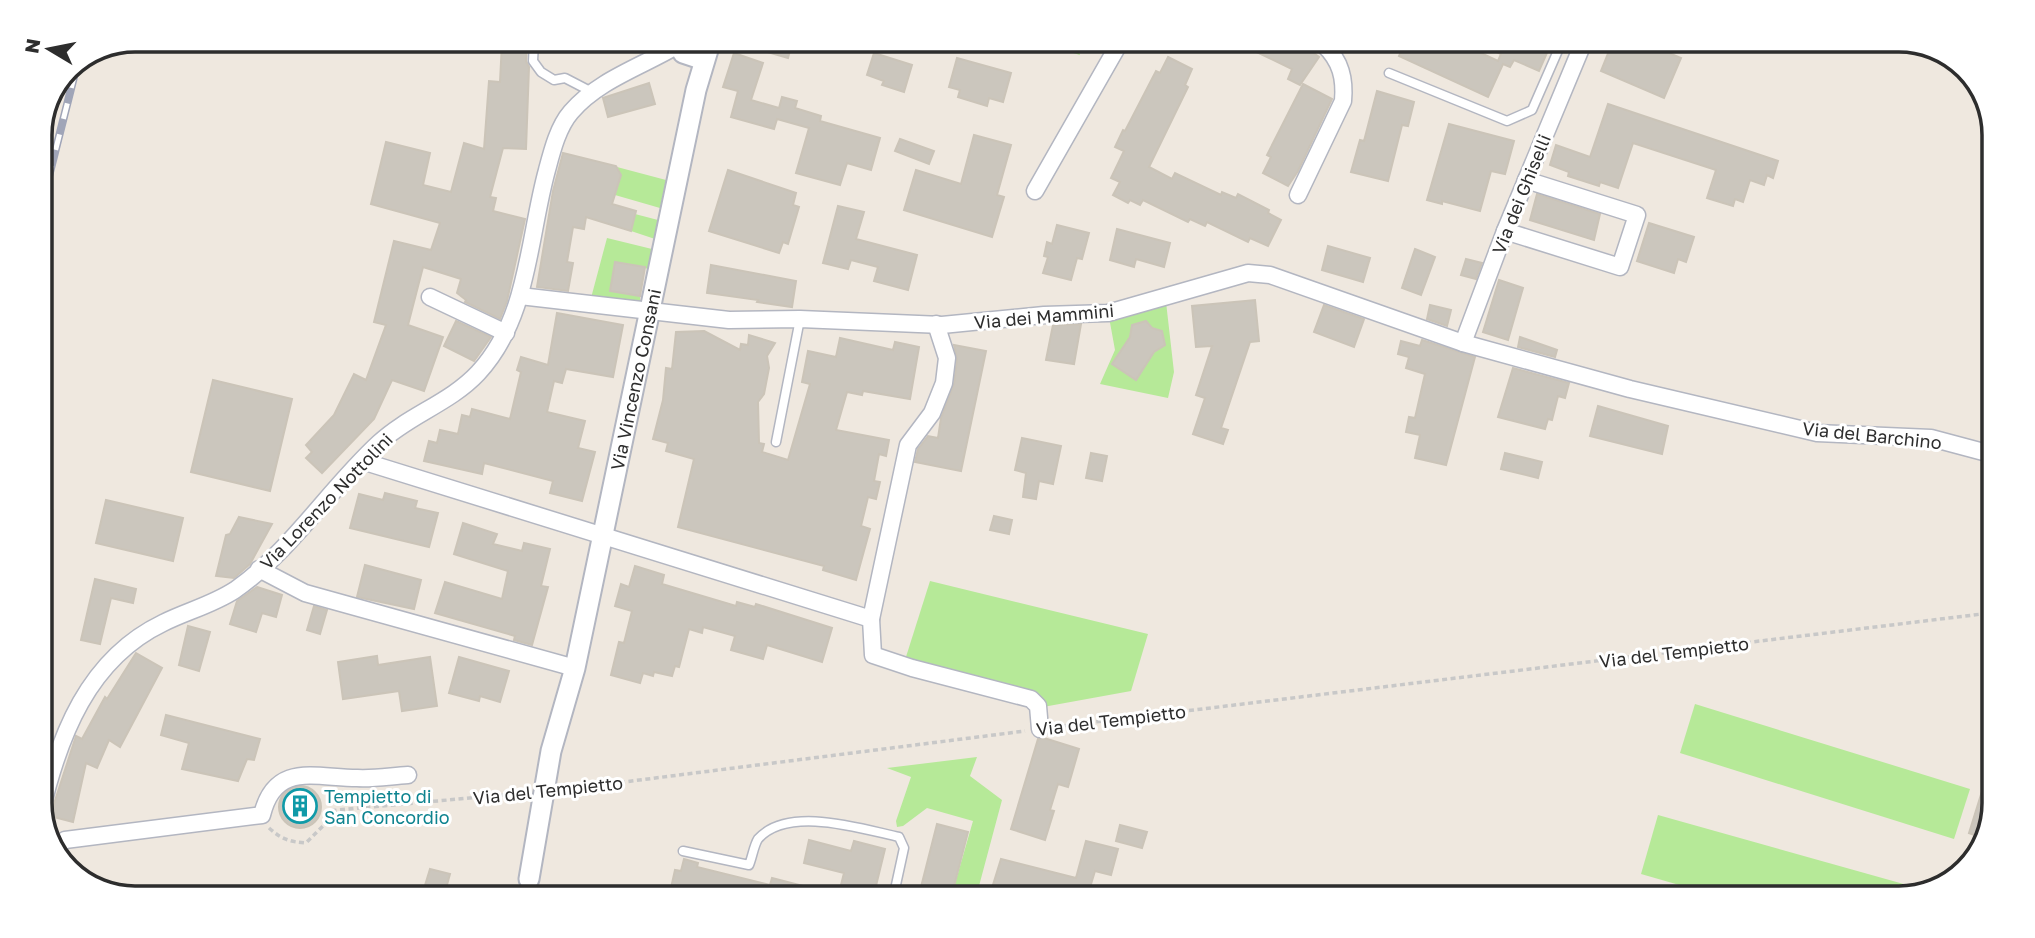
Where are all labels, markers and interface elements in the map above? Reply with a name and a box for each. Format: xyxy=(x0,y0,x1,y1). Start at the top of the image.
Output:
north arrow xyxy=(14,14,84,84)
text: N xyxy=(19,37,44,55)
street label: Via dei Ghiselli xyxy=(1487,131,1555,257)
street label: Via Vincenzo Consani xyxy=(606,287,665,472)
street label: Via dei Mammini xyxy=(973,299,1115,333)
street label: Via del Barchino xyxy=(1801,417,1943,453)
street label: Via Lorenzo Nottolini xyxy=(255,428,397,574)
street label: Via del Tempietto xyxy=(1598,632,1750,672)
street label: Via del Tempietto xyxy=(1035,700,1187,740)
street label: Via del Tempietto xyxy=(472,771,624,809)
place label: Tempietto di San Concordio xyxy=(324,785,450,828)
building icon: Tempietto di San Concordio xyxy=(281,787,319,825)

